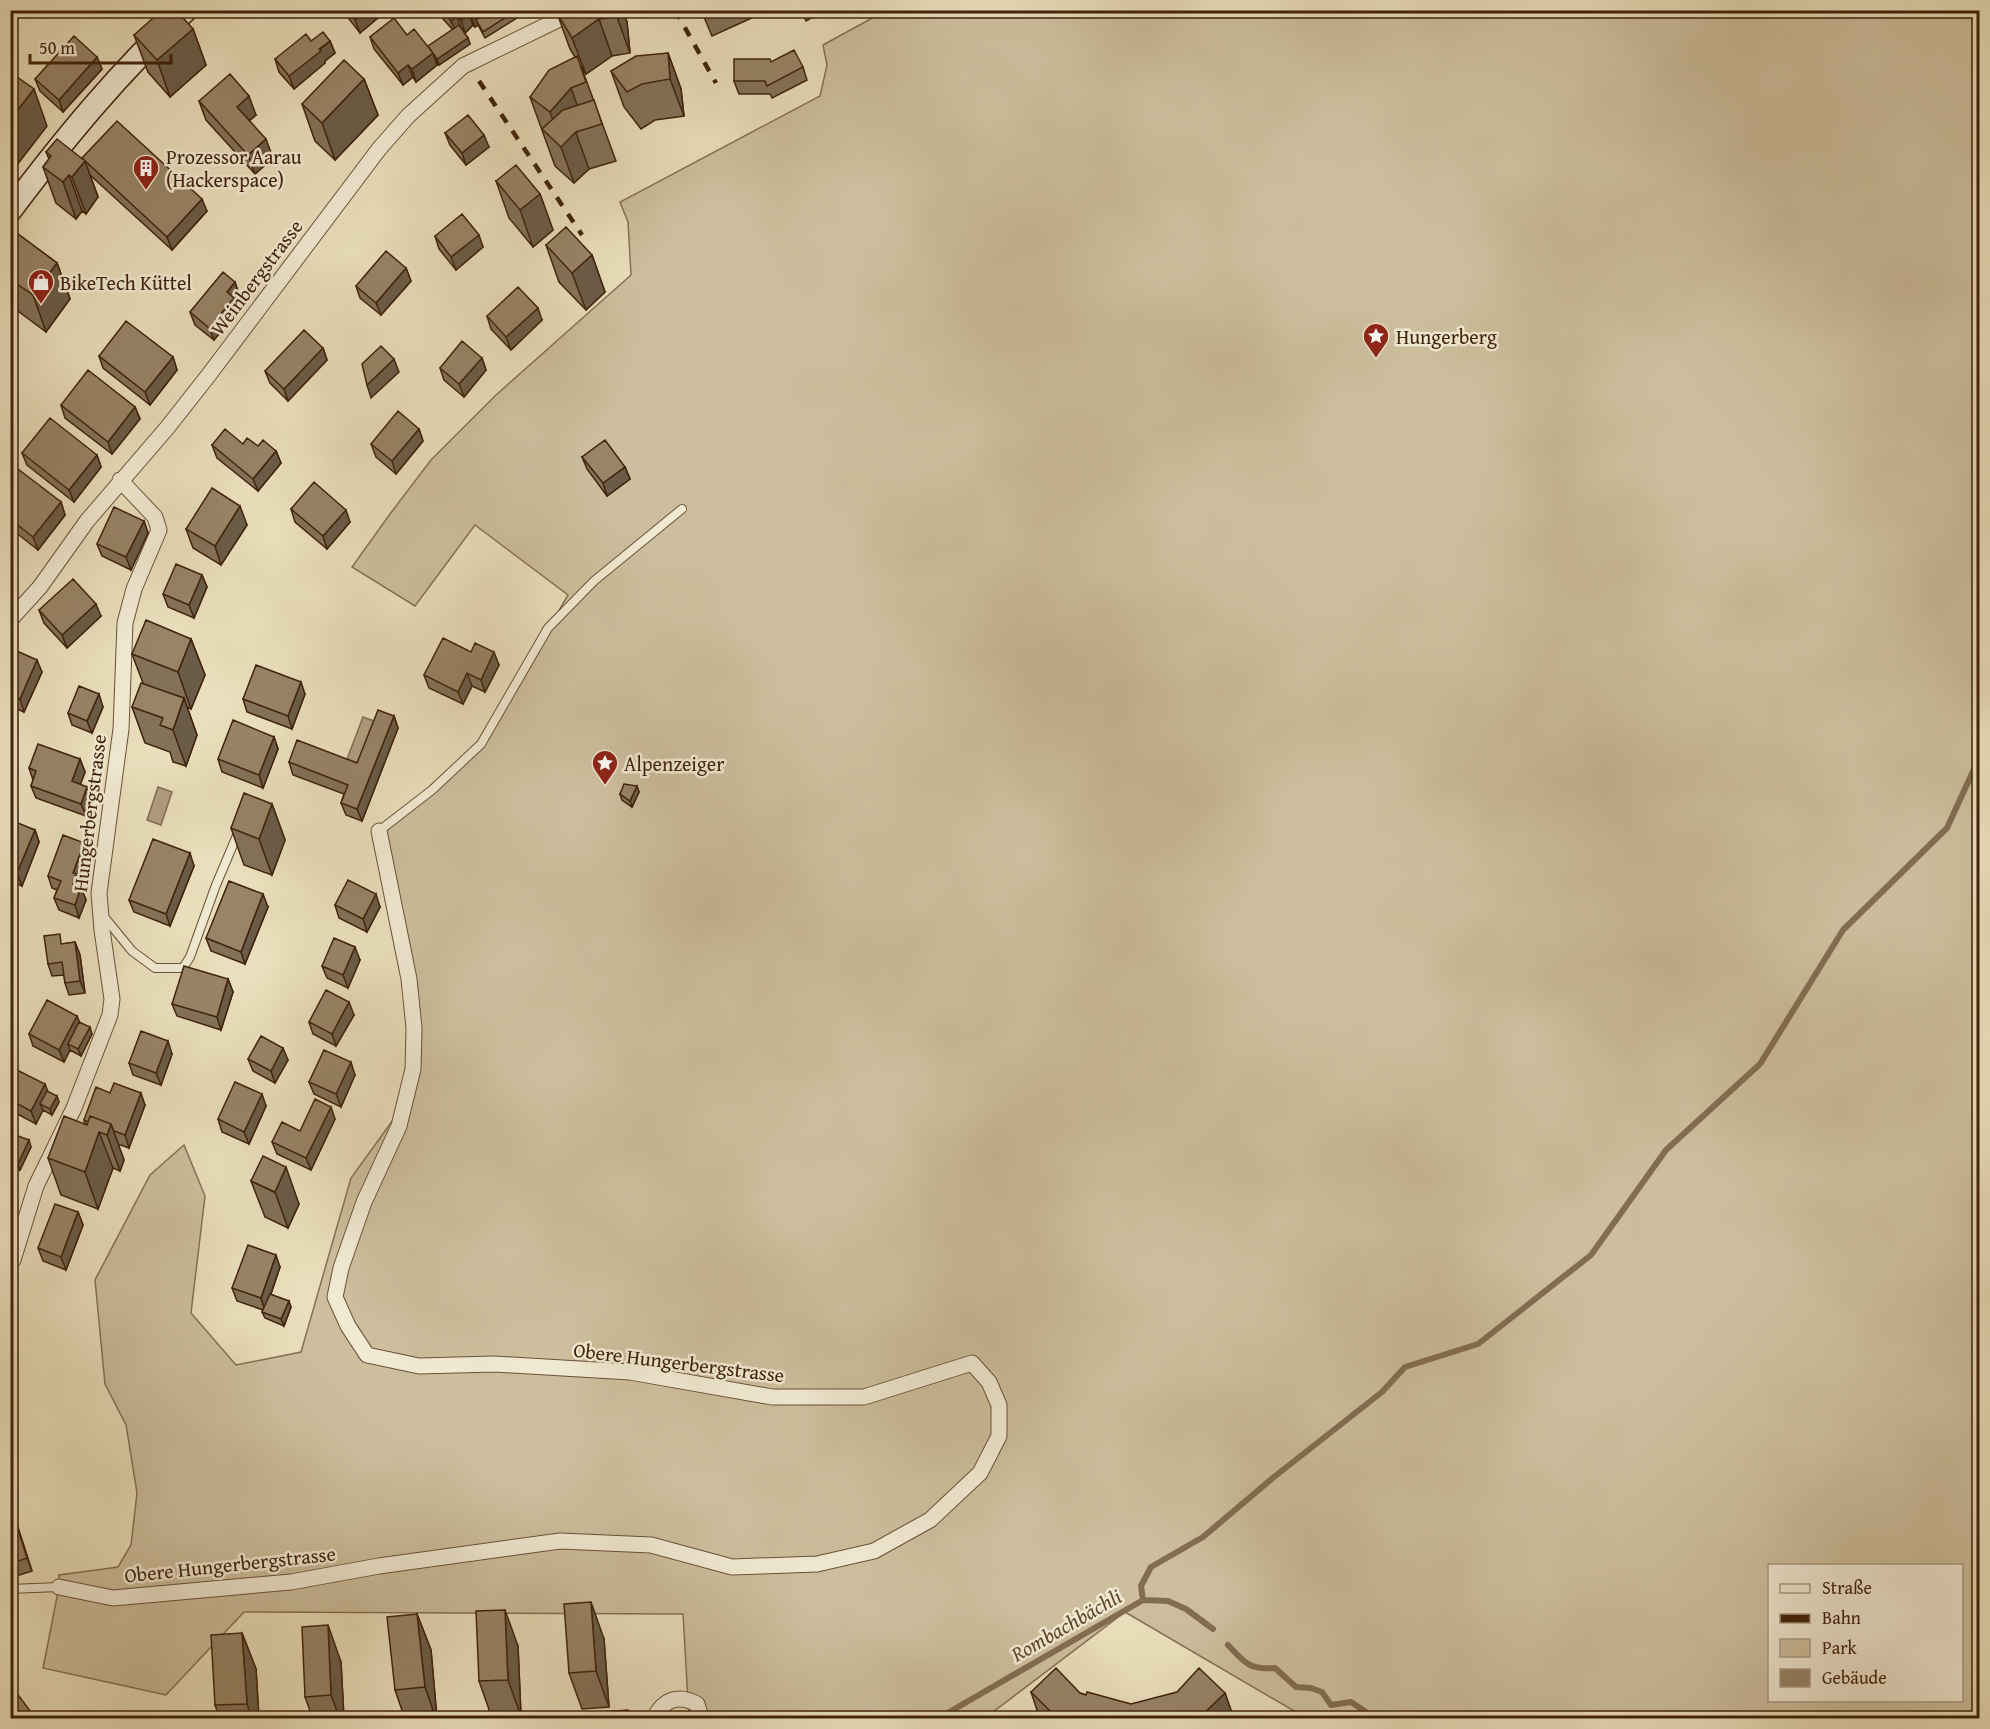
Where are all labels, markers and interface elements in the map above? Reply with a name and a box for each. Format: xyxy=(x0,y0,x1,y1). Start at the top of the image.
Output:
scale bar xyxy=(30,27,171,65)
text: 50 m xyxy=(39,34,75,61)
place label: Prozessor Aarau (Hackerspace) xyxy=(166,142,302,194)
building icon: Prozessor Aarau (Hackerspace) xyxy=(131,153,161,191)
street label: Weinbergstrasse xyxy=(203,213,309,341)
shop icon: BikeTech Küttel xyxy=(26,267,56,305)
place label: BikeTech Küttel xyxy=(60,268,192,297)
place icon: Hungerberg xyxy=(1361,321,1391,359)
place label: Hungerberg xyxy=(1396,322,1497,351)
street label: Hungerbergstrasse xyxy=(65,733,113,893)
place icon: Alpenzeiger xyxy=(590,748,620,786)
place label: Alpenzeiger xyxy=(624,749,724,778)
street label: Obere Hungerbergstrasse xyxy=(572,1335,786,1389)
street label: Obere Hungerbergstrasse xyxy=(123,1538,337,1590)
legend xyxy=(1768,1564,1963,1702)
text: Straße xyxy=(1822,1574,1872,1601)
water label: Rombachbächli xyxy=(1004,1580,1128,1670)
text: Bahn xyxy=(1822,1604,1861,1631)
text: Park xyxy=(1822,1634,1858,1661)
text: Gebäude xyxy=(1822,1664,1887,1691)

